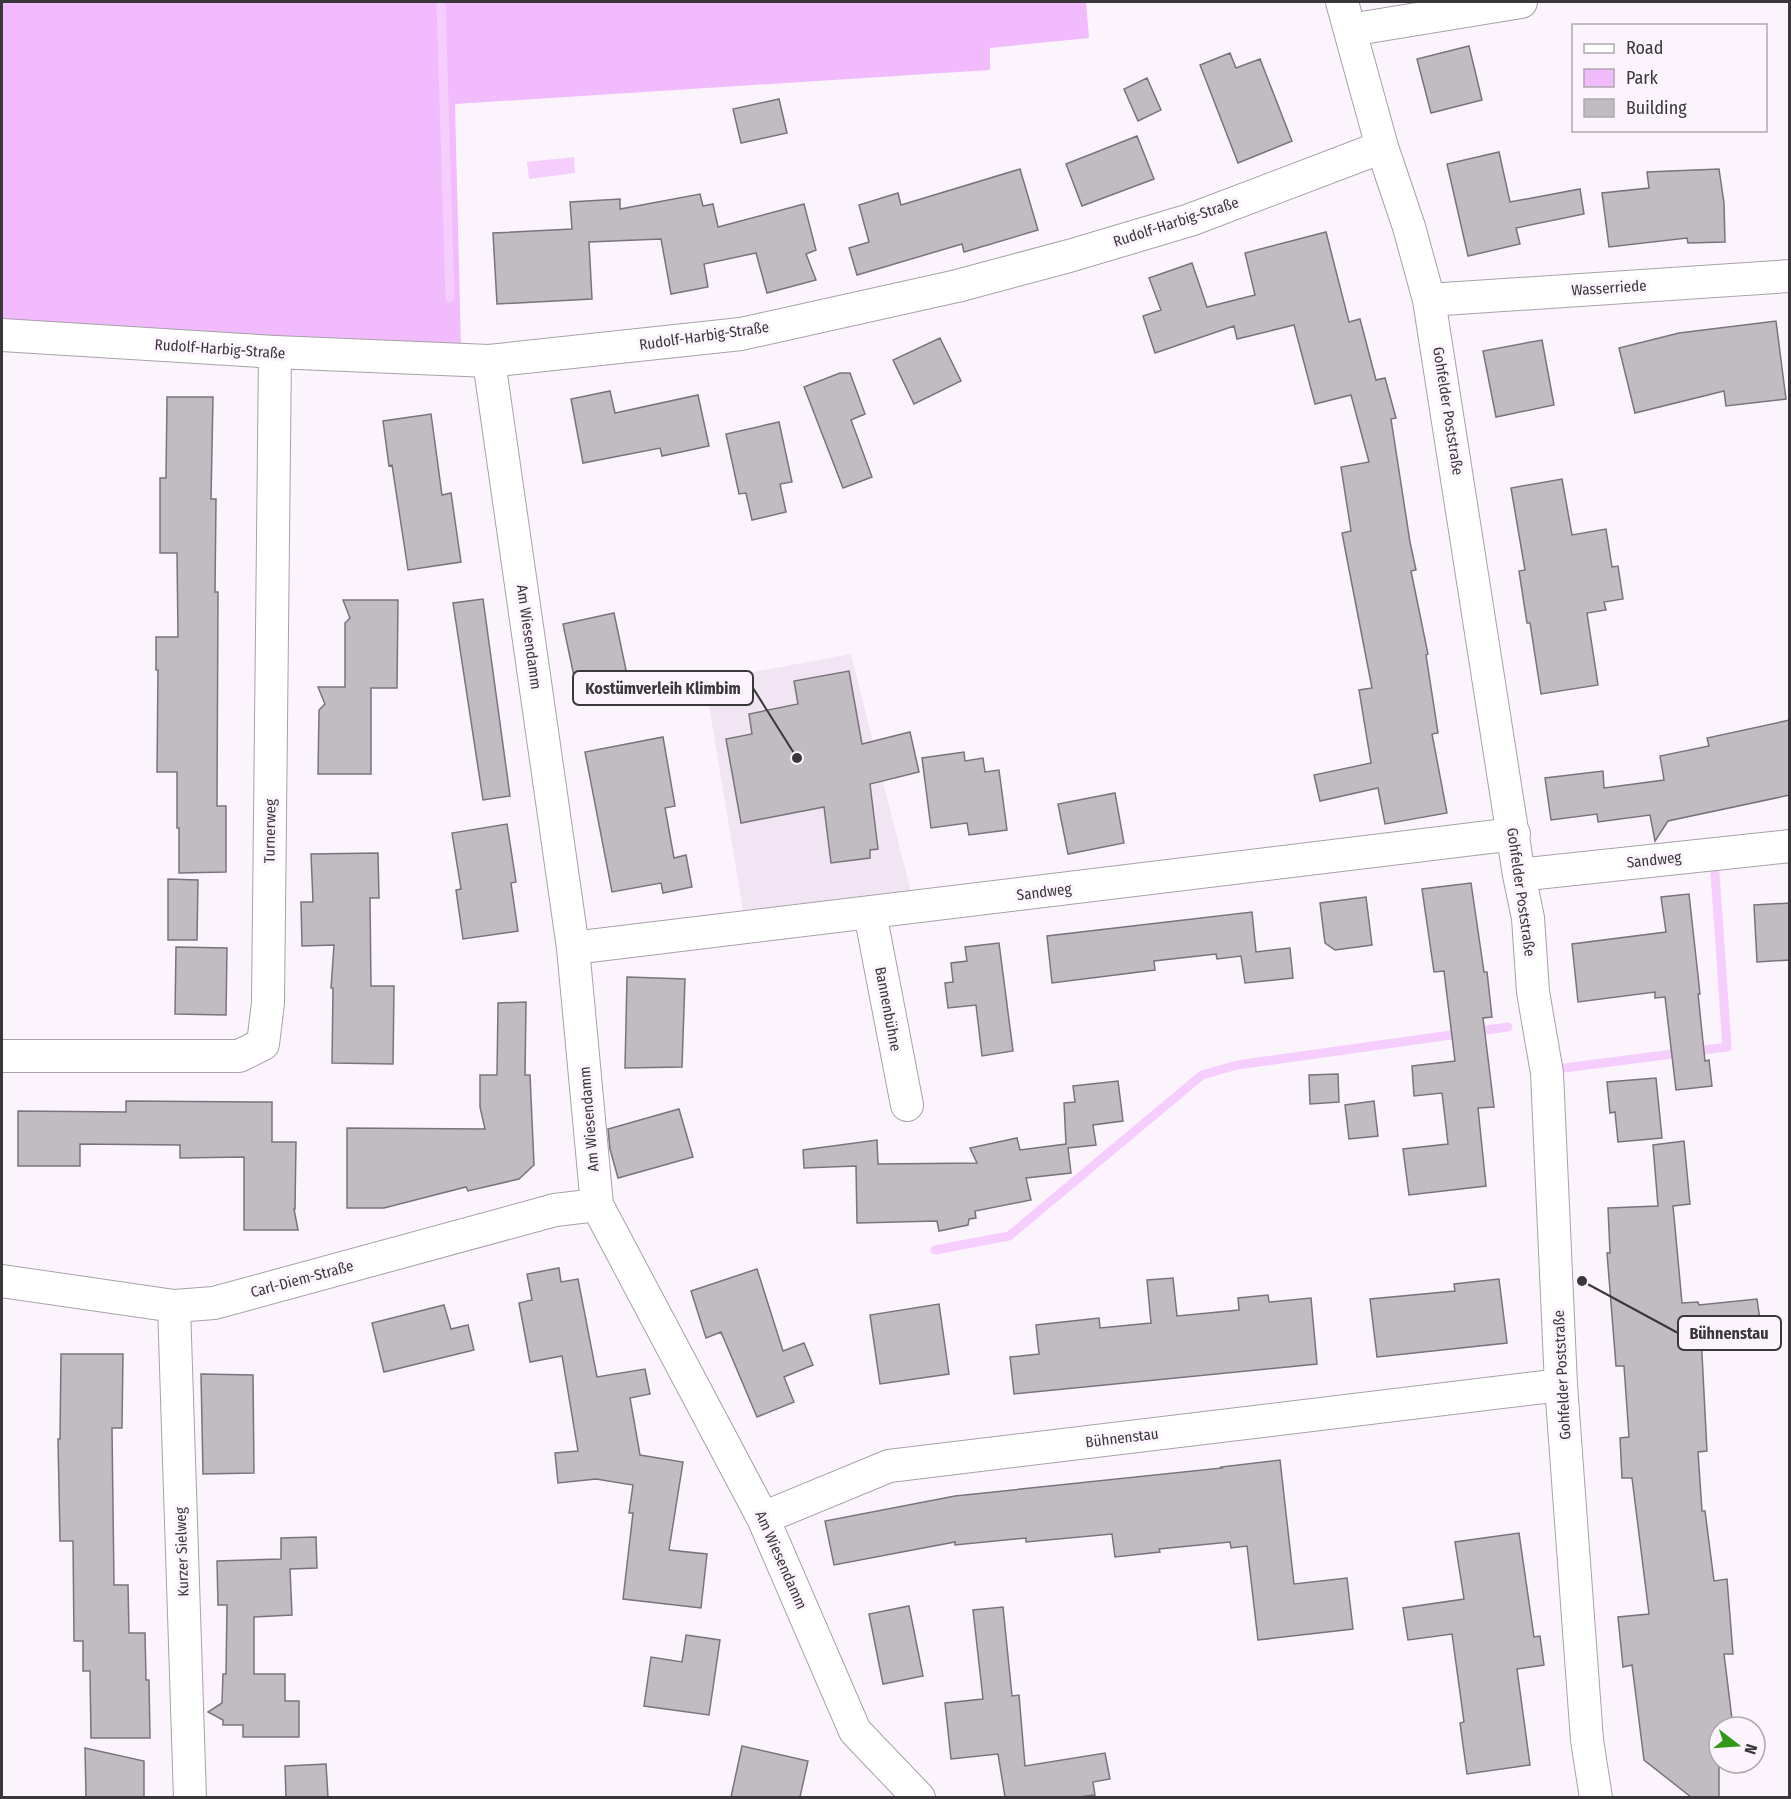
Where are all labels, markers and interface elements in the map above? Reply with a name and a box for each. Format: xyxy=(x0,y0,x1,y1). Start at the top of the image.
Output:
legend xyxy=(1572,24,1767,132)
text: Road xyxy=(1626,37,1663,59)
text: Park xyxy=(1626,67,1659,89)
text: Building xyxy=(1626,97,1687,119)
street label: Rudolf-Harbig-Straße xyxy=(1111,193,1241,251)
street label: Wasserriede xyxy=(1571,276,1647,300)
street label: Rudolf-Harbig-Straße xyxy=(638,318,770,354)
street label: Rudolf-Harbig-Straße xyxy=(154,335,286,363)
street label: Gohfelder Poststraße xyxy=(1429,345,1467,477)
street label: Am Wiesendamm xyxy=(513,583,545,691)
callout: Kostümverleih Klimbim xyxy=(573,671,753,705)
text: Kostümverleih Klimbim xyxy=(585,679,741,698)
street label: Turnerweg xyxy=(260,799,280,863)
street label: Gohfelder Poststraße xyxy=(1503,826,1539,958)
street label: Sandweg xyxy=(1626,848,1682,872)
street label: Sandweg xyxy=(1016,880,1072,904)
street label: Bannenbühne xyxy=(871,965,905,1053)
street label: Am Wiesendamm xyxy=(575,1066,603,1172)
street label: Carl-Diem-Straße xyxy=(249,1257,355,1301)
street label: Gohfelder Poststraße xyxy=(1550,1310,1574,1440)
callout: Bühnenstau xyxy=(1678,1316,1781,1350)
text: Bühnenstau xyxy=(1689,1324,1769,1343)
street label: Bühnenstau xyxy=(1084,1425,1160,1451)
street label: Kurzer Sielweg xyxy=(171,1507,193,1597)
street label: Am Wiesendamm xyxy=(751,1508,811,1612)
north arrow xyxy=(1707,1715,1767,1775)
text: N xyxy=(1740,1742,1761,1757)

